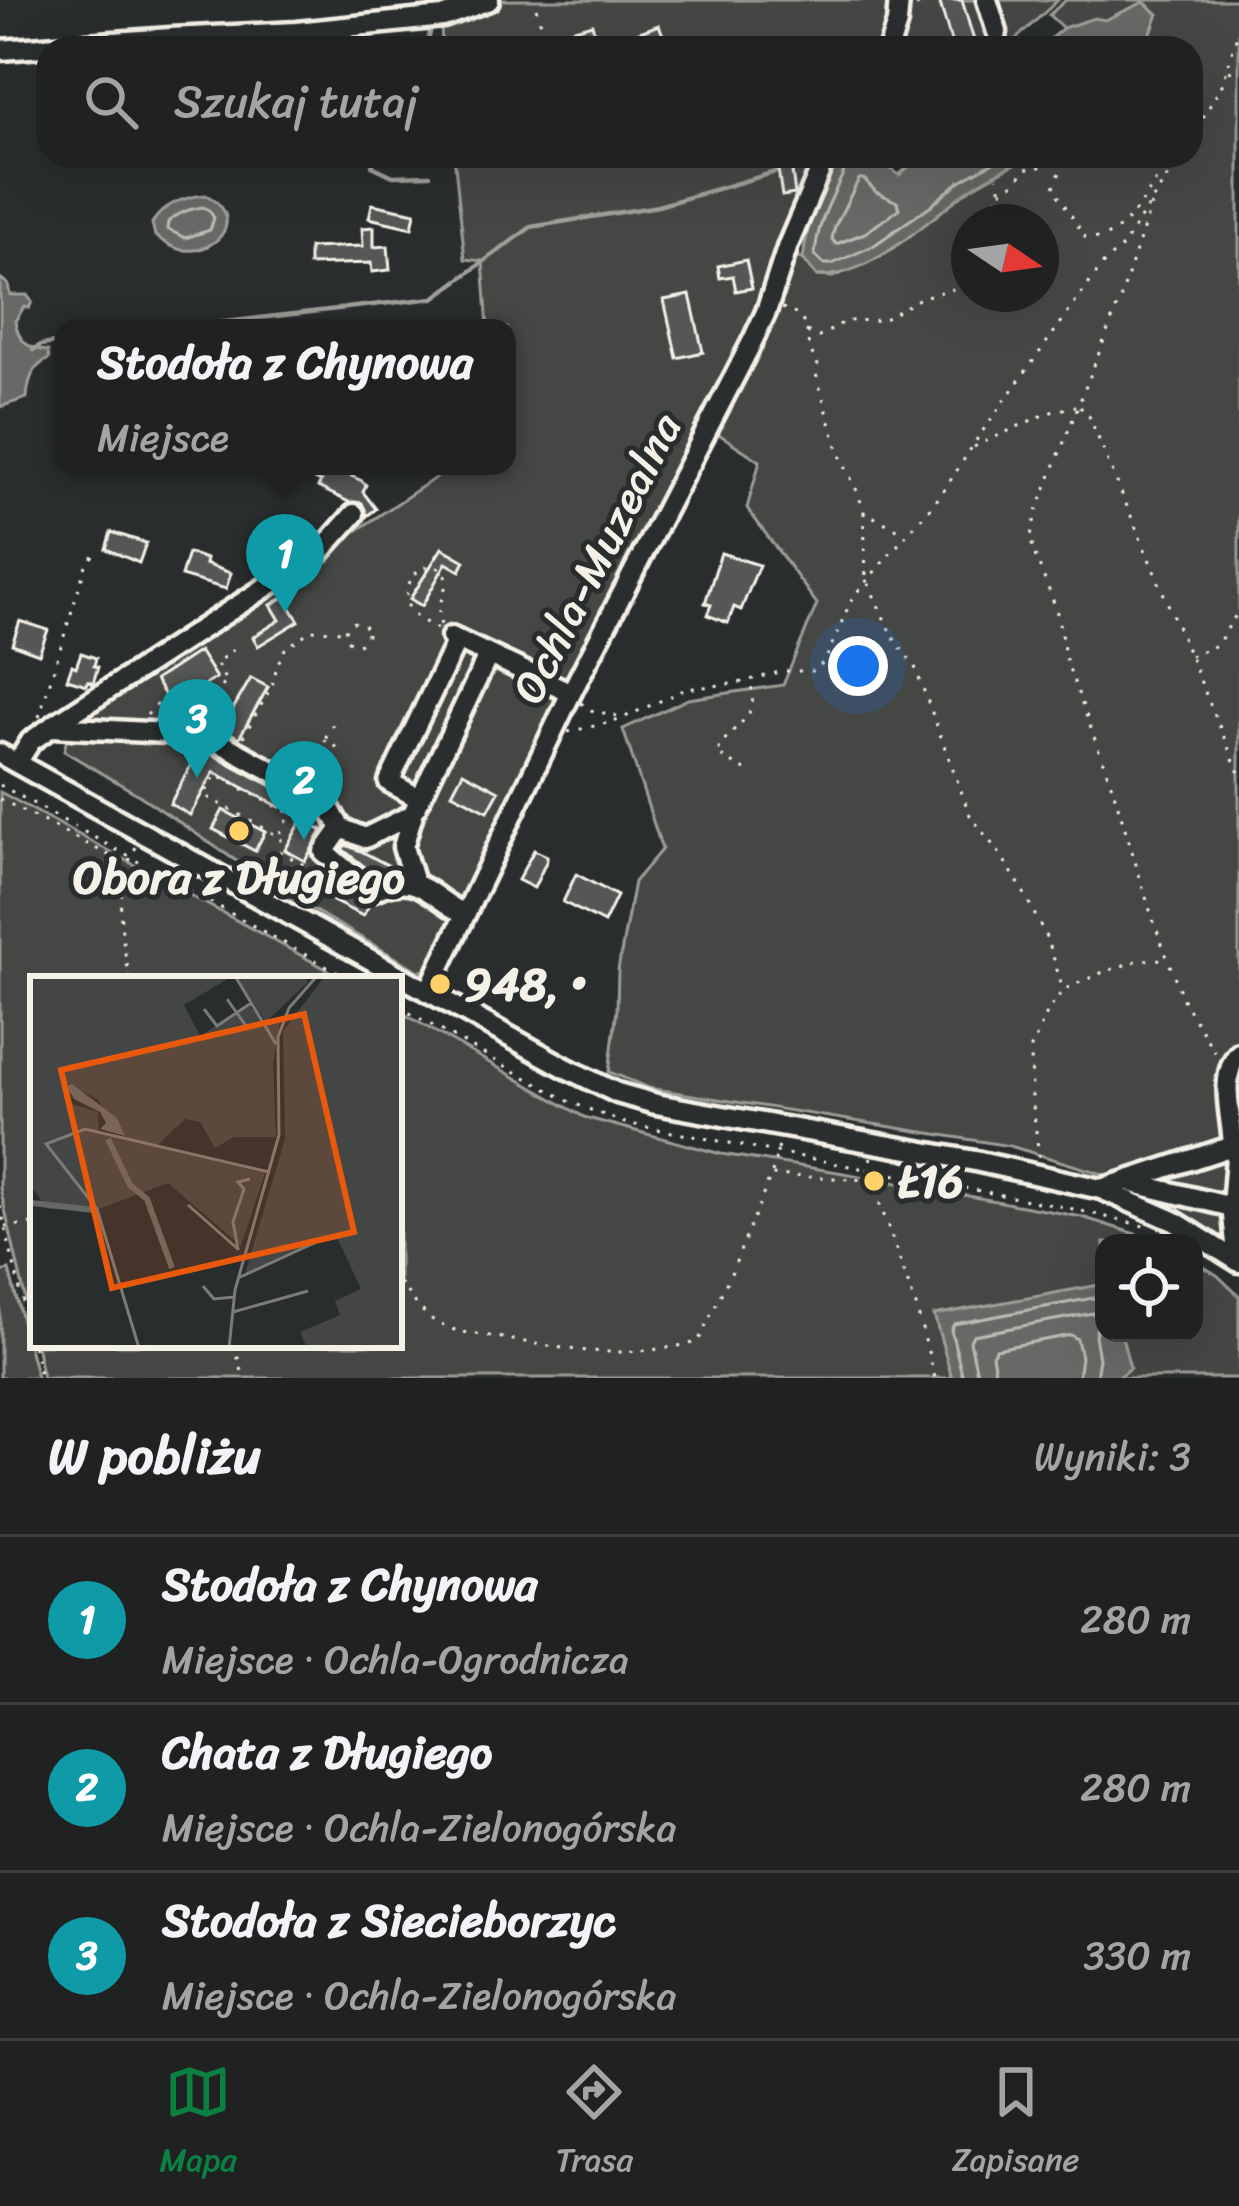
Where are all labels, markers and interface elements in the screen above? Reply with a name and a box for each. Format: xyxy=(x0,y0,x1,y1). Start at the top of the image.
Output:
search box xyxy=(36,36,1203,168)
text: Szukaj tutaj xyxy=(174,62,418,142)
icon: search xyxy=(78,69,144,135)
north arrow xyxy=(951,204,1059,312)
popup xyxy=(54,319,516,475)
text: Stodoła z Chynowa xyxy=(97,323,473,403)
street label: Ochla-Muzealna xyxy=(489,398,705,718)
text: Miejsce xyxy=(97,403,229,472)
pin: 1 xyxy=(246,514,324,613)
your location xyxy=(828,636,888,696)
pin: 3 xyxy=(158,679,236,778)
pin: 2 xyxy=(265,741,343,840)
marker: Obora z Długiego xyxy=(226,818,252,844)
place label: Obora z Długiego xyxy=(73,838,405,918)
place label: 948, • xyxy=(464,945,588,1025)
marker: 948, • xyxy=(427,971,453,997)
inset map xyxy=(30,976,402,1348)
place label: Ł16 xyxy=(898,1142,964,1222)
marker: Ł16 xyxy=(861,1168,887,1194)
map controls xyxy=(1095,1234,1203,1342)
button: locate xyxy=(1095,1234,1203,1342)
text: W pobliżu xyxy=(48,1411,261,1501)
text: Wyniki: 3 xyxy=(1034,1422,1191,1491)
text: Stodoła z Chynowa xyxy=(162,1545,537,1625)
text: 1 xyxy=(79,1585,95,1654)
text: 280 m xyxy=(1080,1585,1191,1654)
text: Miejsce · Ochla-Ogrodnicza xyxy=(162,1625,629,1694)
text: Chata z Długiego xyxy=(162,1713,492,1793)
text: 2 xyxy=(76,1753,98,1822)
text: 280 m xyxy=(1080,1753,1191,1822)
text: Miejsce · Ochla-Zielonogórska xyxy=(162,1793,676,1862)
text: Stodoła z Siecieborzyc xyxy=(162,1881,616,1961)
text: 3 xyxy=(76,1921,98,1990)
text: 330 m xyxy=(1083,1921,1191,1990)
text: Miejsce · Ochla-Zielonogórska xyxy=(162,1961,676,2030)
tab: Mapa xyxy=(159,2059,237,2189)
tab: Trasa xyxy=(556,2059,633,2189)
tab: Zapisane xyxy=(952,2059,1080,2189)

